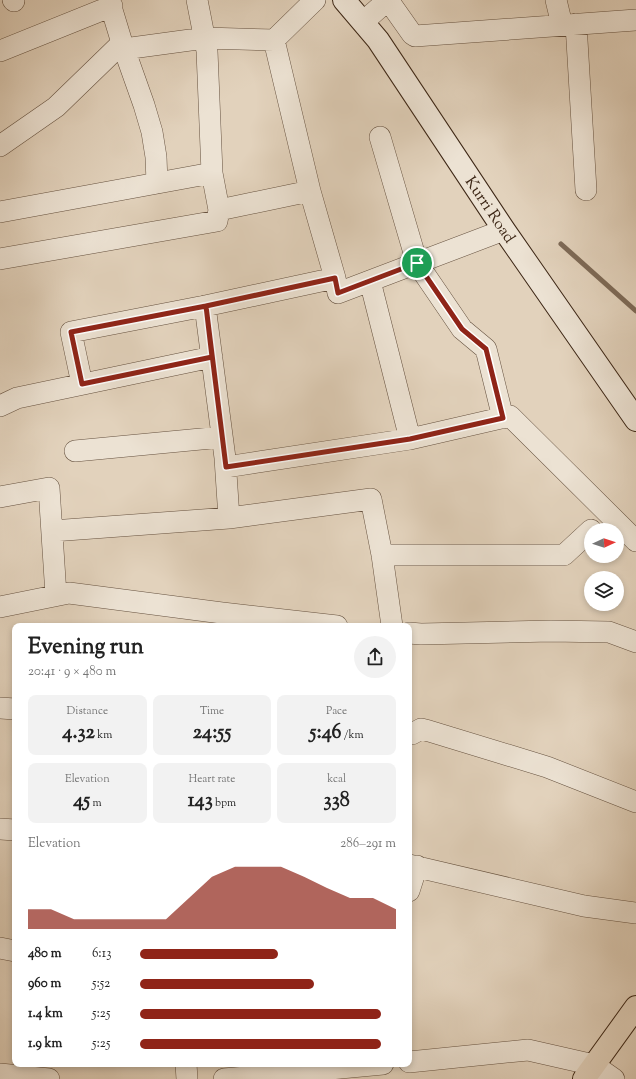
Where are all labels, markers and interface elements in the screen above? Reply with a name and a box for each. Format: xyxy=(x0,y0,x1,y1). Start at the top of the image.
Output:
street label: Kurri Road xyxy=(458,172,520,248)
pin xyxy=(400,246,434,280)
icon: arrive xyxy=(406,252,428,274)
north arrow xyxy=(584,523,624,563)
map controls xyxy=(584,523,624,611)
button: layers xyxy=(584,571,624,611)
text: Evening run xyxy=(28,632,144,664)
button: share xyxy=(354,636,396,678)
text: 20:41 · 9 × 480 m xyxy=(28,663,116,681)
text: Distance xyxy=(67,703,108,719)
text: Time xyxy=(200,703,224,719)
text: Pace xyxy=(326,703,347,719)
text: 4.32 xyxy=(62,719,95,748)
text: 24:55 xyxy=(193,719,231,748)
text: 5:46 xyxy=(310,719,341,748)
text: km xyxy=(95,727,112,743)
text: /km xyxy=(341,727,364,743)
text: Elevation xyxy=(65,771,110,787)
text: Heart rate xyxy=(189,771,235,787)
text: kcal xyxy=(327,771,346,787)
text: 45 xyxy=(73,787,90,816)
text: 143 xyxy=(188,787,213,816)
text: 338 xyxy=(324,787,350,816)
text: m xyxy=(90,795,102,811)
text: bpm xyxy=(213,795,236,811)
text: Elevation xyxy=(28,835,81,853)
text: 286–291 m xyxy=(340,835,396,853)
text: 480 m xyxy=(28,945,61,963)
text: 6:13 xyxy=(92,945,111,963)
text: 960 m xyxy=(28,975,61,993)
text: 5:52 xyxy=(92,975,110,993)
text: 1.4 km xyxy=(28,1005,63,1023)
text: 5:25 xyxy=(92,1005,110,1023)
text: 1.9 km xyxy=(28,1035,62,1053)
text: 5:25 xyxy=(92,1035,110,1053)

